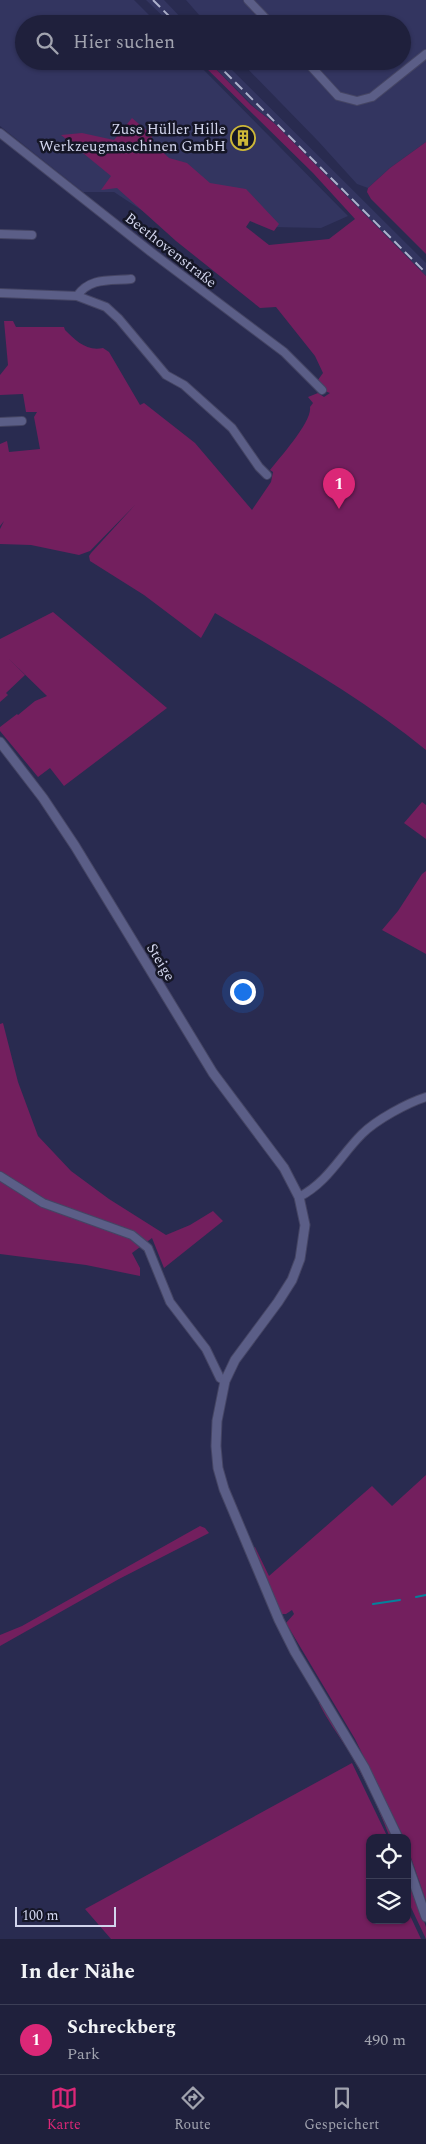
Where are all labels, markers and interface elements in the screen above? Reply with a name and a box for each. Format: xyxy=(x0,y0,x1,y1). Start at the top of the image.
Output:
search box xyxy=(15,15,411,70)
text: Hier suchen xyxy=(73,28,175,57)
icon: search xyxy=(33,29,61,57)
place label: Zuse Hüller Hille Werkzeugmaschinen GmbH xyxy=(39,118,226,158)
building icon: Zuse Hüller Hille Werkzeugmaschinen GmbH xyxy=(230,125,256,151)
street label: Beethovenstraße xyxy=(120,207,222,294)
pin: 1 xyxy=(323,468,355,509)
street label: Steige xyxy=(140,939,181,986)
your location xyxy=(230,979,256,1005)
map controls xyxy=(366,1834,411,1924)
button: locate xyxy=(366,1834,411,1879)
button: layers xyxy=(366,1879,411,1924)
scale bar xyxy=(15,1904,116,1927)
text: 100 m xyxy=(22,1905,59,1926)
text: In der Nähe xyxy=(20,1956,135,1988)
text: Schreckberg xyxy=(67,2013,176,2042)
text: 1 xyxy=(32,2028,40,2052)
text: 490 m xyxy=(364,2028,406,2052)
text: Park xyxy=(67,2042,100,2066)
tab: Karte xyxy=(47,2084,81,2135)
tab: Route xyxy=(174,2084,211,2135)
tab: Gespeichert xyxy=(304,2084,379,2135)

